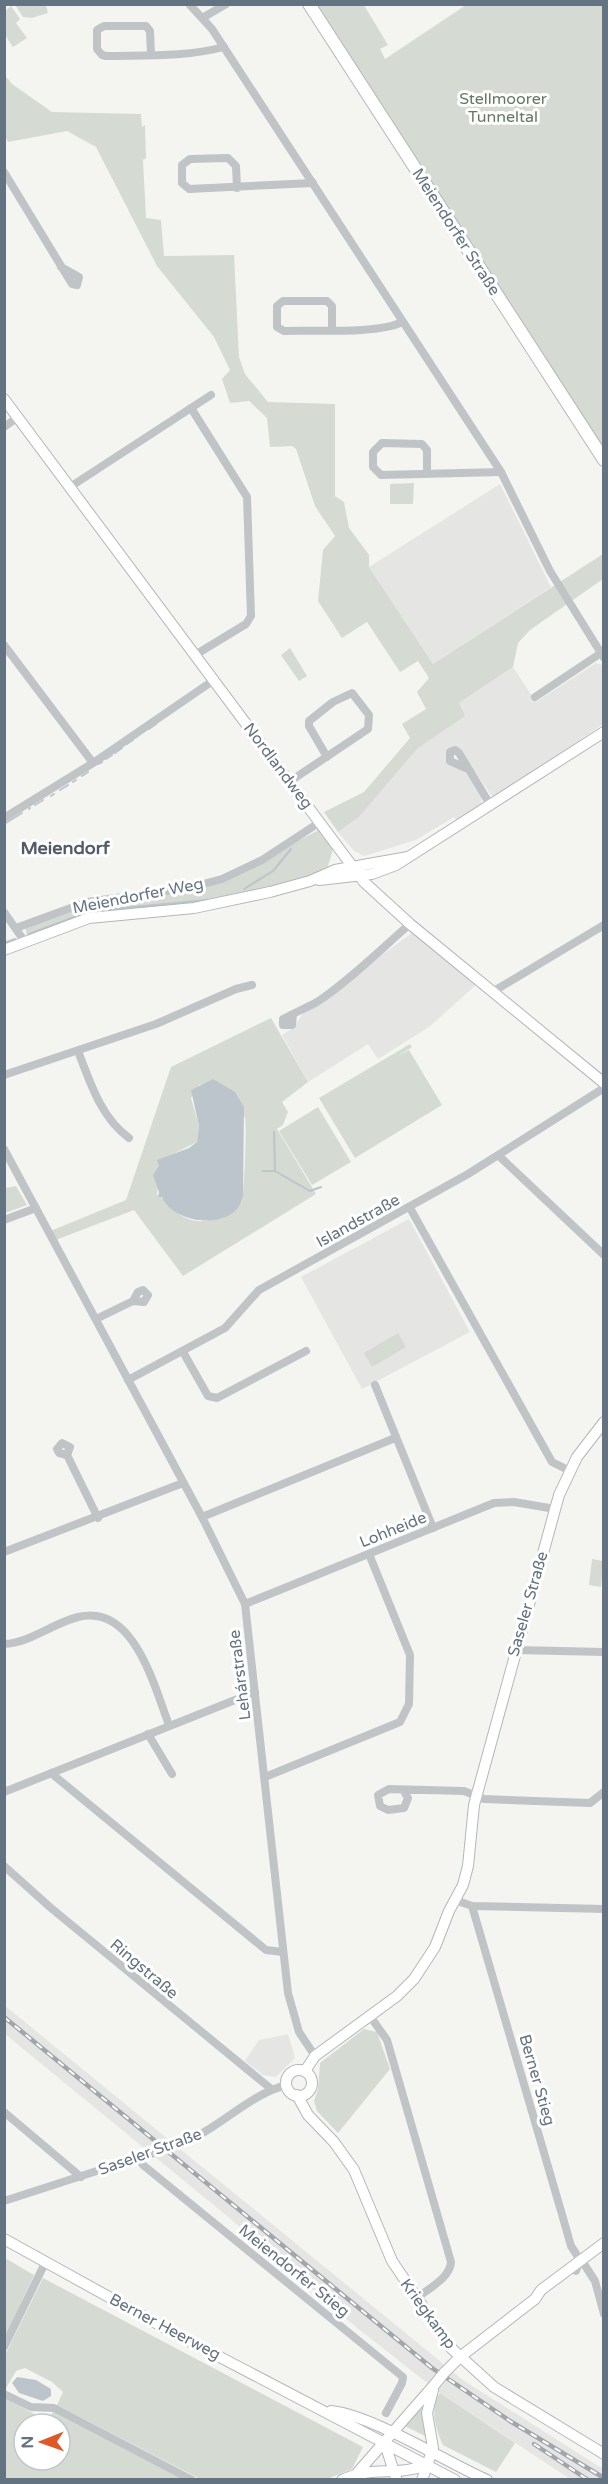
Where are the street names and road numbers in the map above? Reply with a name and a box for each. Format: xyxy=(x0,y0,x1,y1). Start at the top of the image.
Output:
street label: Meiendorfer Straße xyxy=(407,165,505,299)
street label: Nordlandweg xyxy=(239,719,317,813)
street label: Meiendorfer Weg xyxy=(71,874,205,918)
street label: Islandstraße xyxy=(313,1190,403,1252)
street label: Lohheide xyxy=(357,1507,429,1553)
street label: Saseler Straße xyxy=(503,1549,553,1659)
street label: Lehárstraße xyxy=(225,1629,255,1721)
street label: Ringstraße xyxy=(106,1935,182,2003)
street label: Berner Stieg xyxy=(514,2032,560,2128)
street label: Saseler Straße xyxy=(96,2124,204,2180)
street label: Meiendorfer Stieg xyxy=(235,2220,353,2322)
street label: Kriegkamp xyxy=(396,2275,460,2353)
street label: Berner Heerweg xyxy=(106,2289,224,2365)

